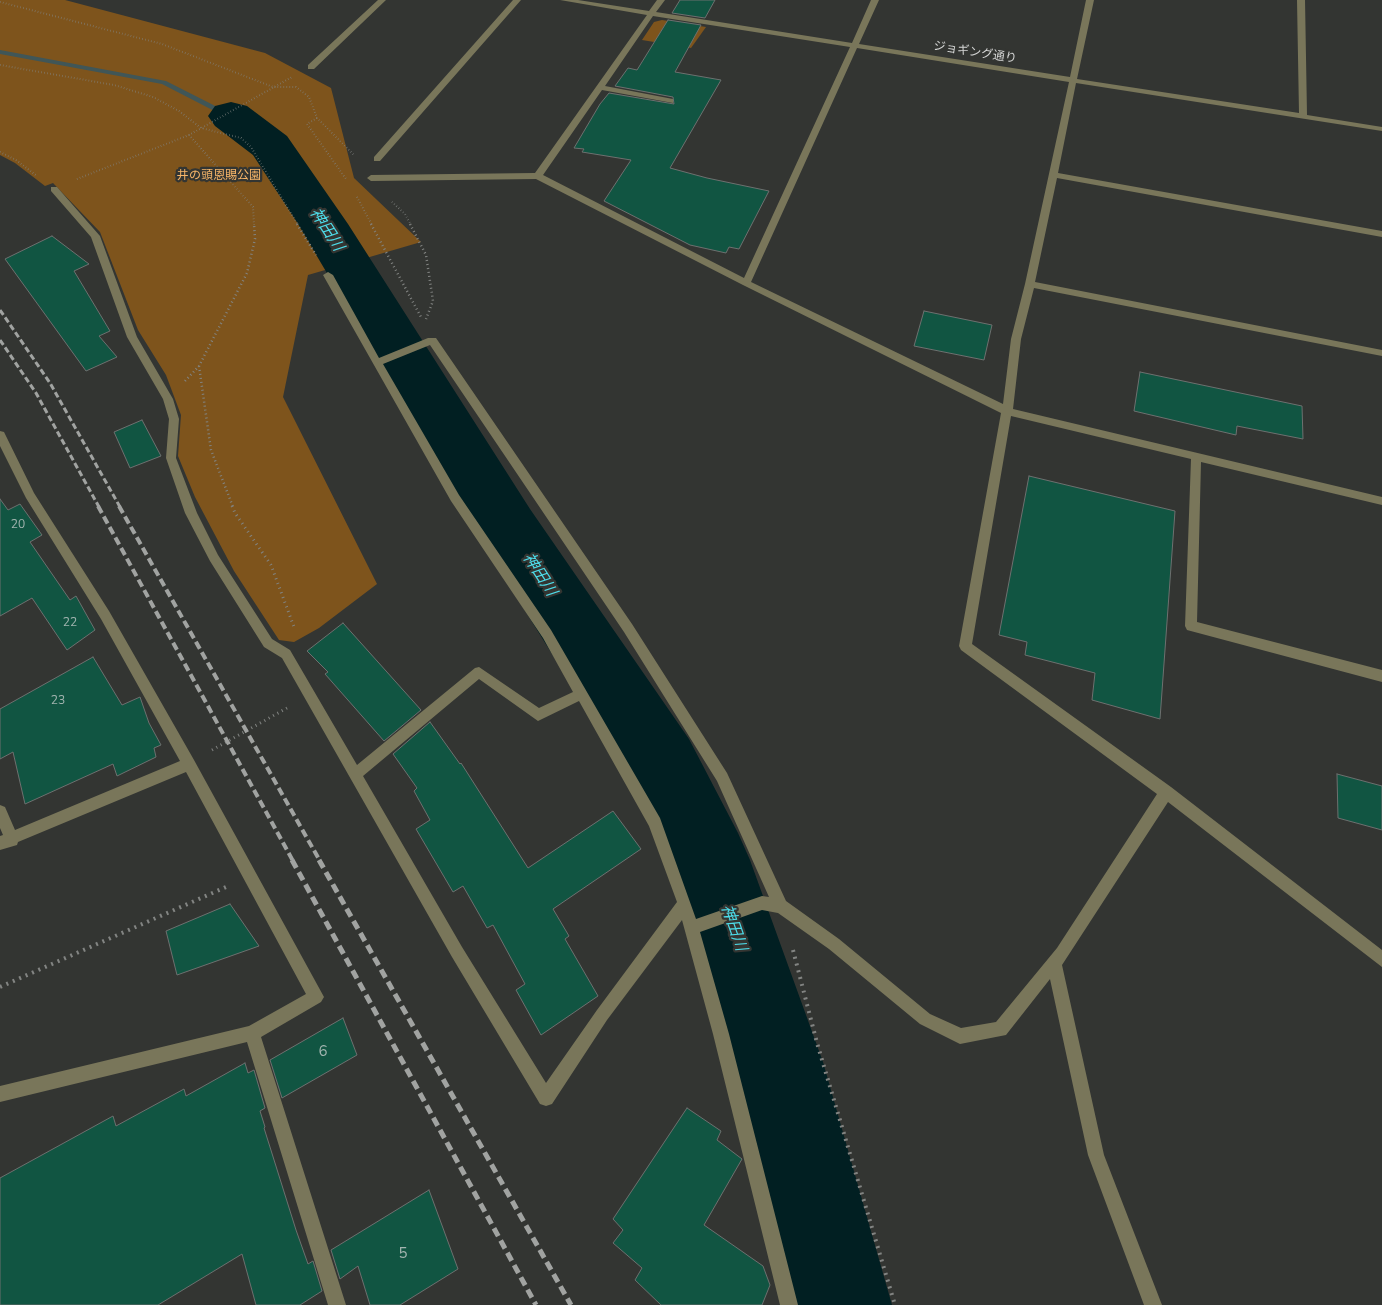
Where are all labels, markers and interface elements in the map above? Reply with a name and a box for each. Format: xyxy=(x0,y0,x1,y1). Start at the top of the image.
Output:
street label: ジョギング通り xyxy=(932,39,1018,67)
park label: 井の頭恩賜公園 xyxy=(177,169,261,183)
water label: 神田川 xyxy=(305,205,347,255)
house number: 20 xyxy=(11,518,25,532)
water label: 神田川 xyxy=(518,550,560,600)
house number: 22 xyxy=(63,616,77,630)
house number: 23 xyxy=(51,694,65,708)
water label: 神田川 xyxy=(716,902,750,954)
house number: 6 xyxy=(319,1043,327,1061)
house number: 5 xyxy=(399,1245,407,1263)

